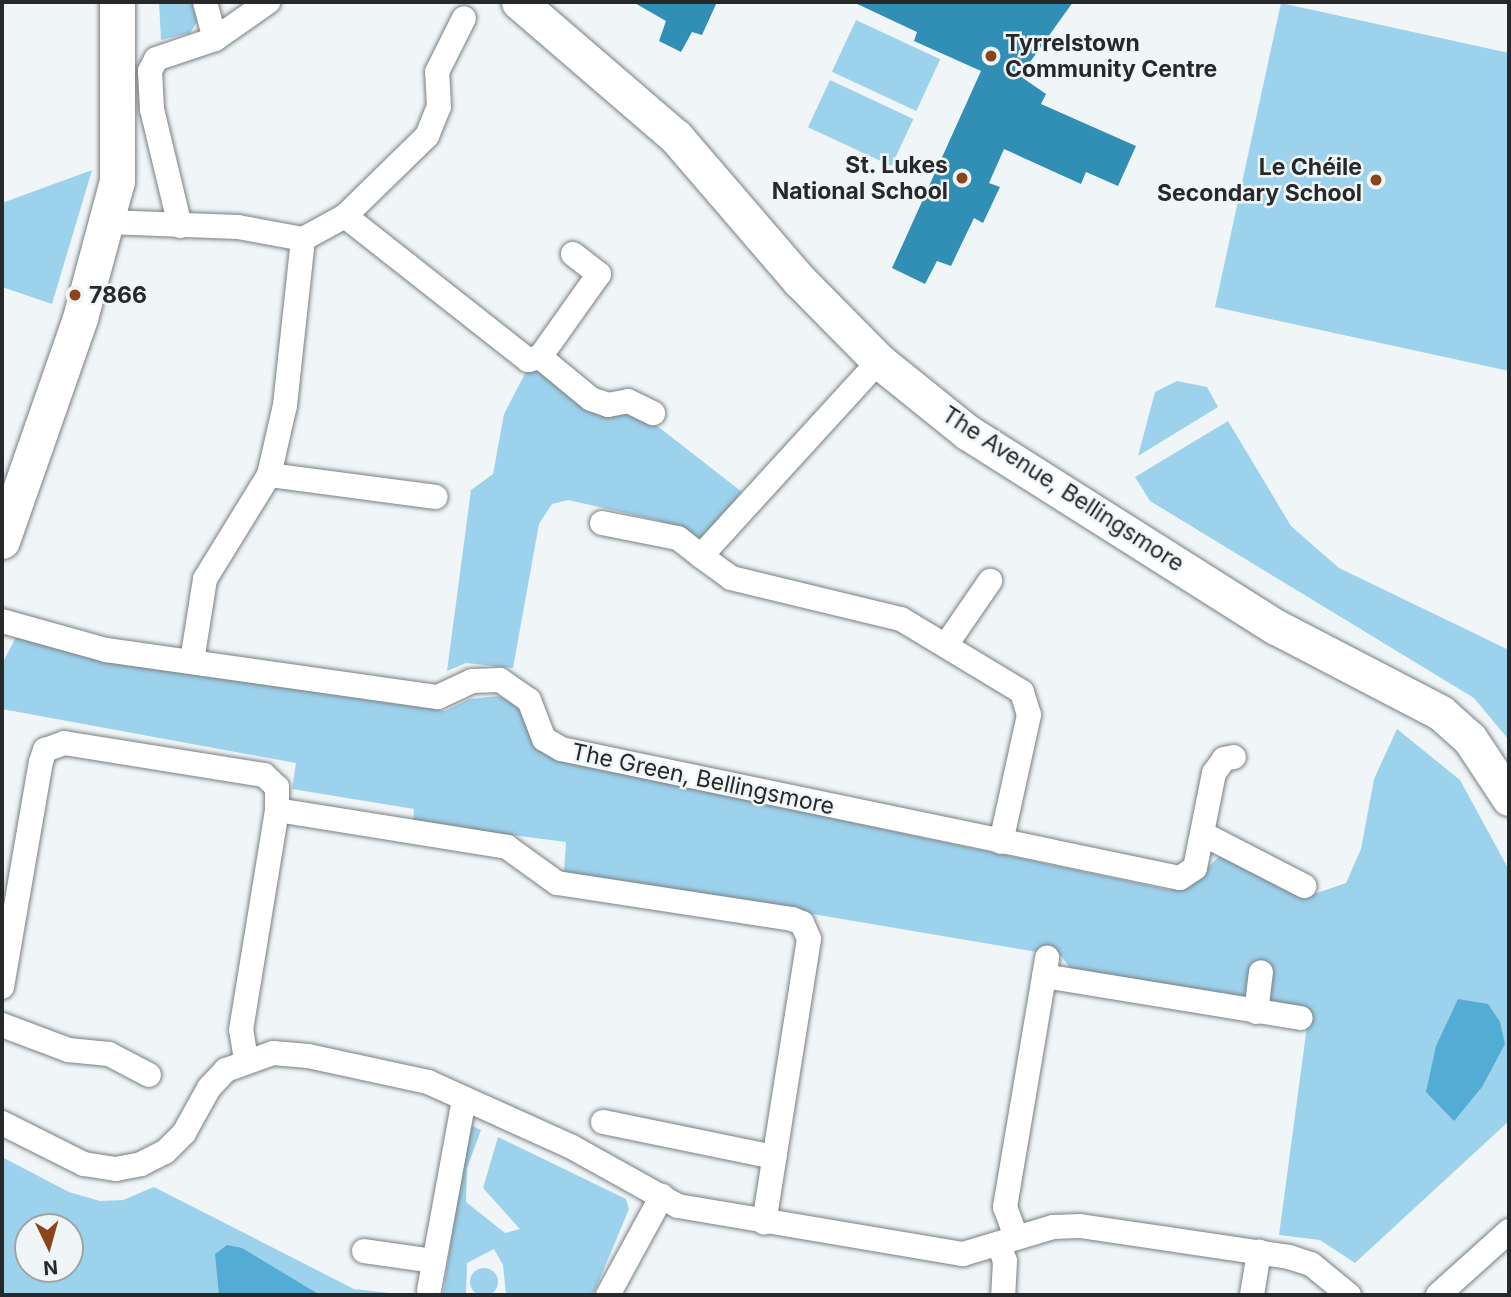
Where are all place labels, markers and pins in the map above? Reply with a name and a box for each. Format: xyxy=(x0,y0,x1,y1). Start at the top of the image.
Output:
place label: Tyrrelstown Community Centre xyxy=(1005,29,1217,83)
marker: Tyrrelstown Community Centre xyxy=(983,48,999,64)
place label: St. Lukes National School xyxy=(772,151,948,205)
place label: Le Chéile Secondary School xyxy=(1157,153,1362,207)
marker: St. Lukes National School xyxy=(954,170,970,186)
marker: Le Chéile Secondary School xyxy=(1368,172,1384,188)
place label: 7866 xyxy=(89,281,147,309)
marker: 7866 xyxy=(67,287,83,303)

